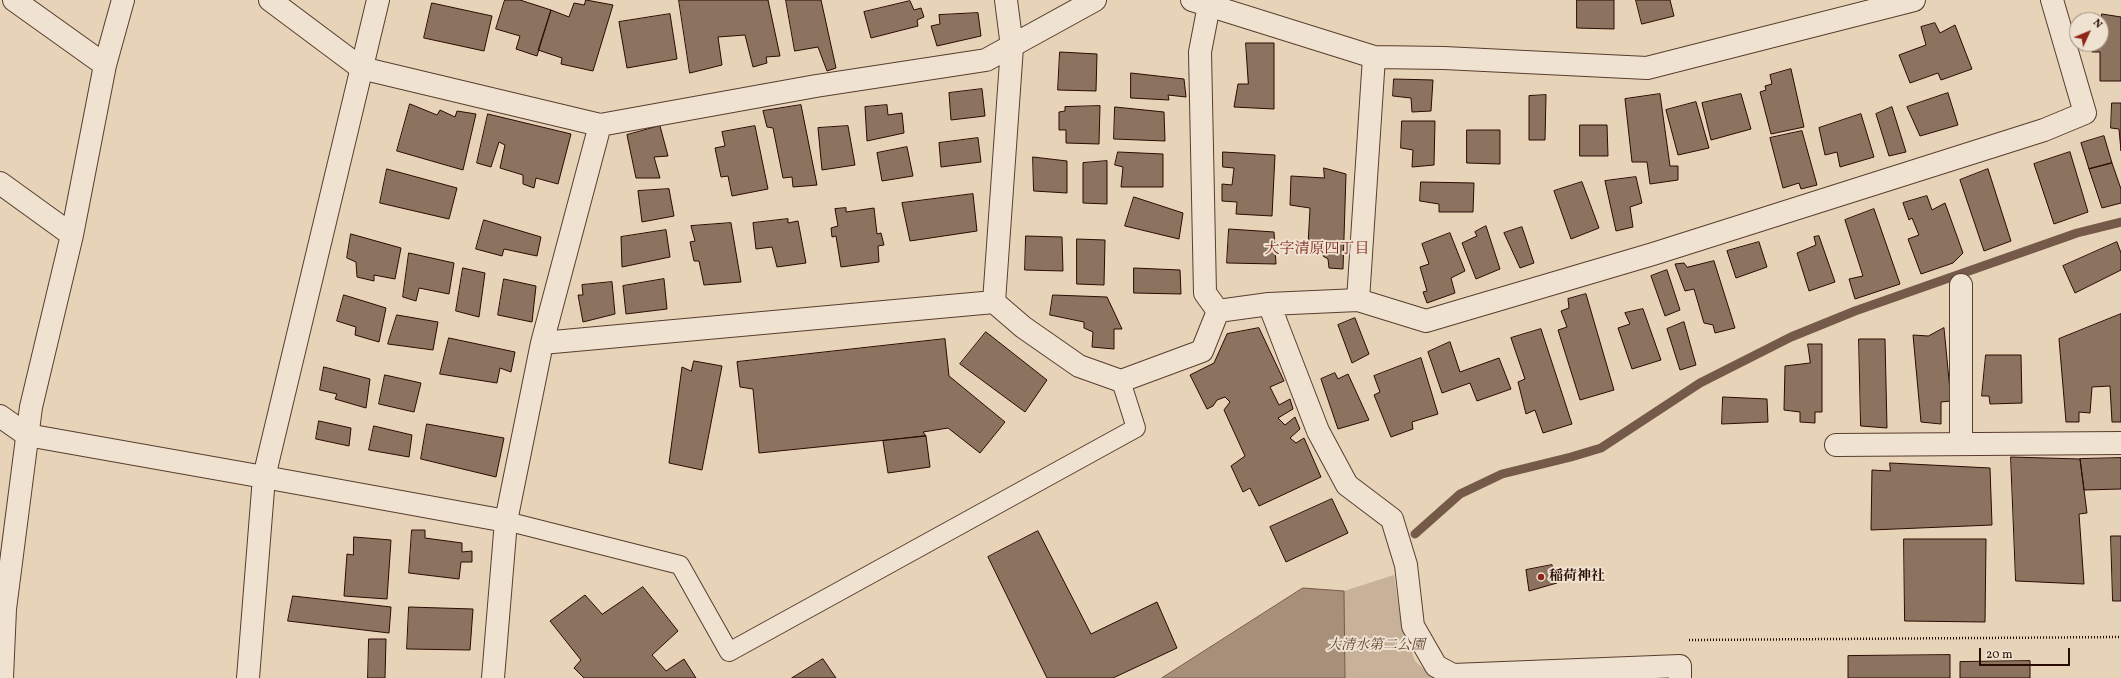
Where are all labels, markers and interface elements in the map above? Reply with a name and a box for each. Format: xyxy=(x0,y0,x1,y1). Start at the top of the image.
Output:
north arrow xyxy=(2069,12,2109,52)
text: N xyxy=(2089,16,2105,32)
district label: 大字清原四丁目 xyxy=(1265,241,1369,259)
place label: 稲荷神社 xyxy=(1549,569,1605,585)
marker: 稲荷神社 xyxy=(1536,572,1546,582)
park label: 大清水第二公園 xyxy=(1327,638,1425,654)
scale bar xyxy=(1981,640,2072,666)
text: 20 m xyxy=(1986,647,2013,663)

